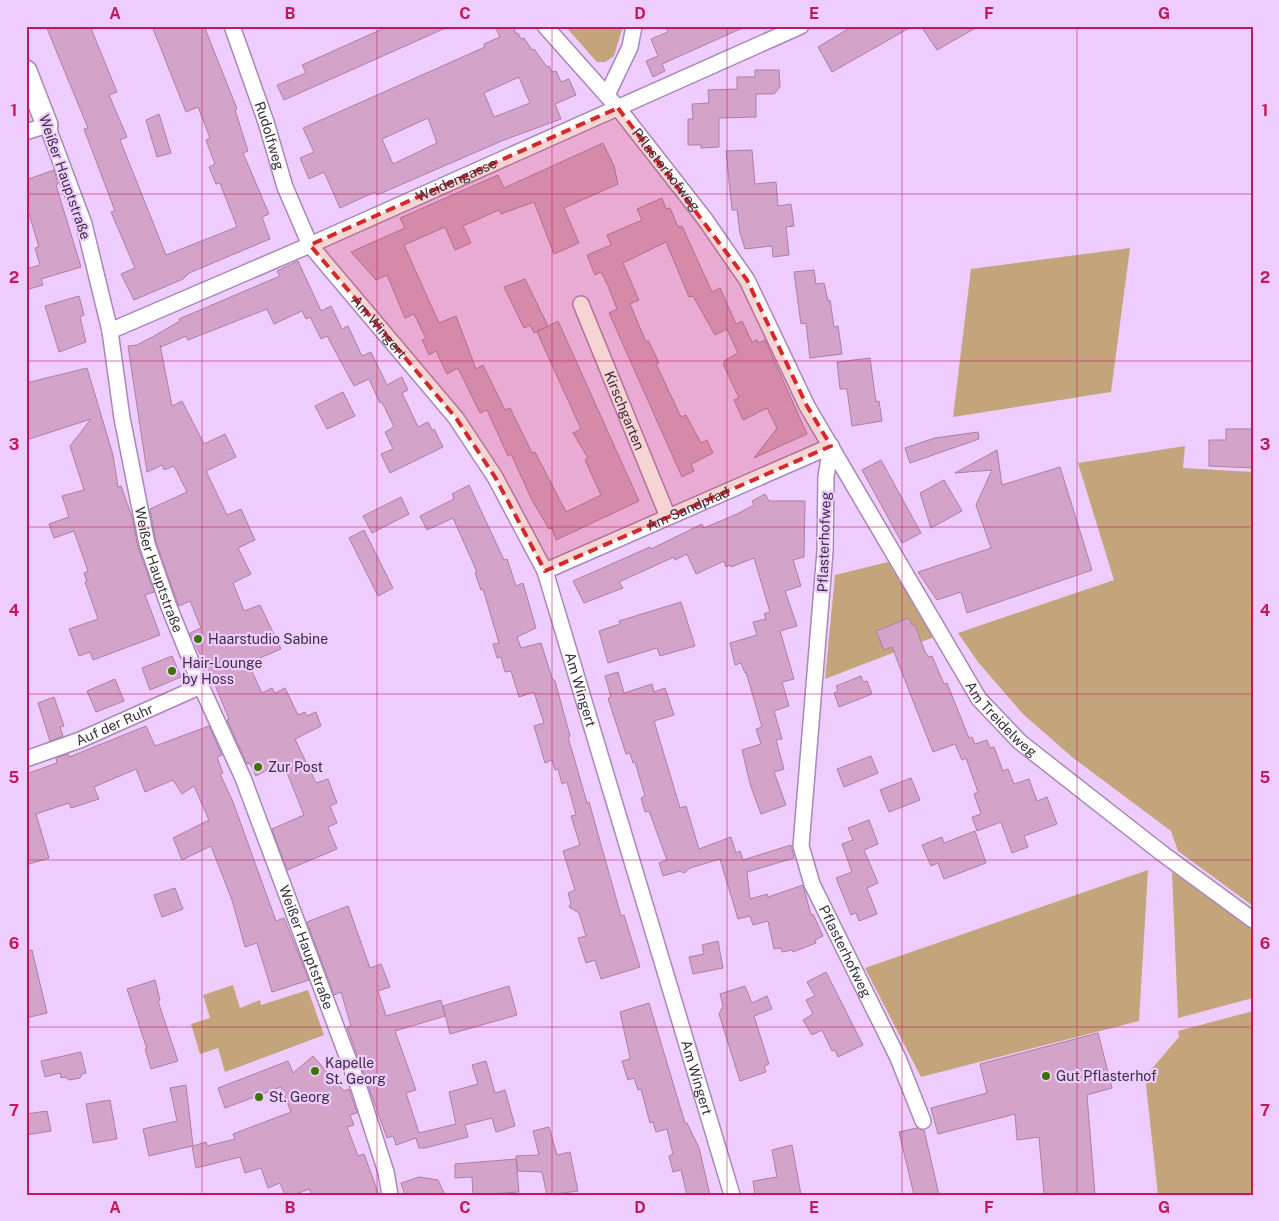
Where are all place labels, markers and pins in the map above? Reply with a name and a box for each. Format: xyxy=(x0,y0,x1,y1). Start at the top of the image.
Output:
place label: Haarstudio Sabine xyxy=(208,631,328,647)
marker: Haarstudio Sabine xyxy=(192,633,204,645)
place label: Hair-Lounge by Hoss xyxy=(182,655,263,687)
marker: Hair-Lounge by Hoss xyxy=(166,665,178,677)
place label: Zur Post xyxy=(268,759,323,775)
marker: Zur Post xyxy=(252,761,264,773)
place label: Kapelle St. Georg xyxy=(325,1055,386,1087)
marker: Kapelle St. Georg xyxy=(309,1065,321,1077)
place label: Gut Pflasterhof xyxy=(1056,1068,1157,1084)
marker: Gut Pflasterhof xyxy=(1040,1070,1052,1082)
place label: St. Georg xyxy=(269,1089,330,1105)
marker: St. Georg xyxy=(253,1091,265,1103)

